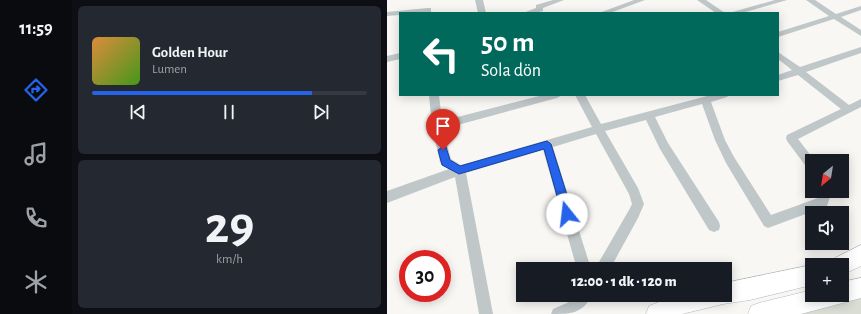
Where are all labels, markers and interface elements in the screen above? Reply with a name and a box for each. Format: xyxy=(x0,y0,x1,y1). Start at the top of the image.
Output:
text: 11:59 xyxy=(19,20,53,38)
icon: left xyxy=(415,28,467,80)
text: 50 m xyxy=(481,29,535,57)
text: Golden Hour xyxy=(152,45,228,60)
text: Sola dön xyxy=(481,62,541,80)
text: Lumen xyxy=(152,63,187,76)
icon: directions xyxy=(22,76,50,104)
icon: previous xyxy=(127,101,149,123)
icon: pause xyxy=(218,101,240,123)
icon: next xyxy=(310,101,332,123)
pin xyxy=(426,109,460,150)
icon: arrive xyxy=(432,115,454,137)
icon: music xyxy=(22,140,50,168)
north arrow xyxy=(805,154,849,198)
map controls xyxy=(805,154,849,302)
position arrow xyxy=(546,193,588,235)
text: 29 xyxy=(205,200,254,252)
icon: phone xyxy=(22,204,50,232)
button: sound xyxy=(805,206,849,250)
speed limit sign: 30 xyxy=(399,250,451,302)
text: km/h xyxy=(216,253,243,266)
button: + xyxy=(805,258,849,302)
icon: climate xyxy=(22,268,50,296)
text: 12:00 · 1 dk · 120 m xyxy=(571,274,677,289)

